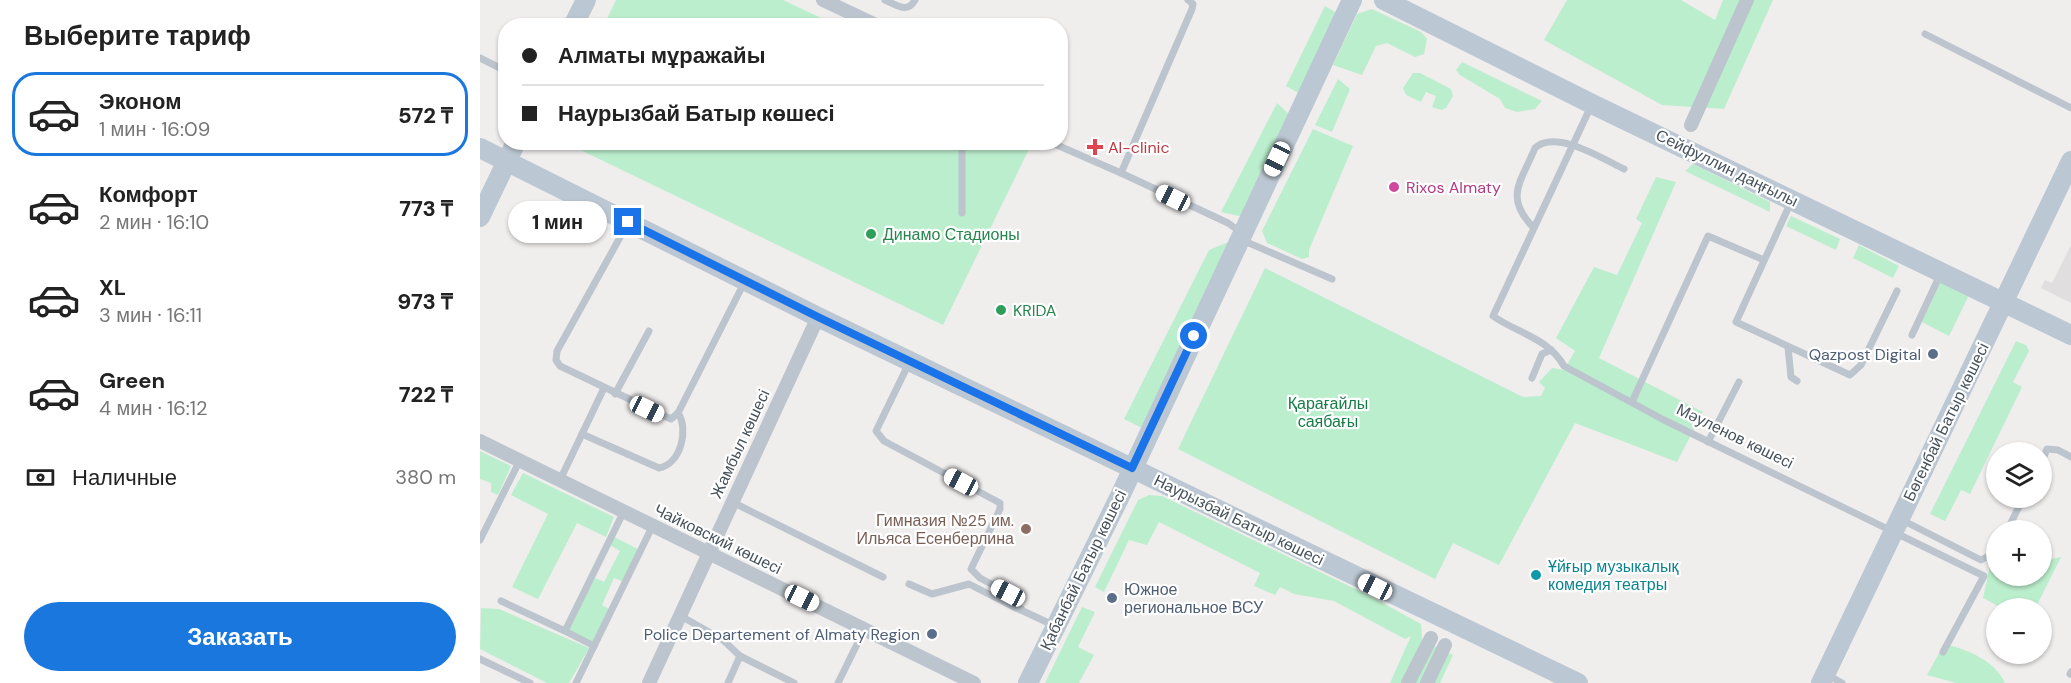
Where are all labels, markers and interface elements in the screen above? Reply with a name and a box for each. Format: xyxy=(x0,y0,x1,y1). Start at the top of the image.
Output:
text: Выберите тариф xyxy=(24,18,251,53)
text: Алматы мұражайы xyxy=(558,41,765,70)
icon: car xyxy=(27,87,81,141)
text: Эконом xyxy=(99,87,182,116)
text: Наурызбай Батыр көшесі xyxy=(558,99,835,128)
text: 572 ₸ xyxy=(398,101,453,130)
text: 1 мин · 16:09 xyxy=(99,116,210,142)
street label: Сейфуллин даңғылы xyxy=(1652,124,1802,212)
place label: Al-clinic xyxy=(1108,137,1170,158)
marker: Al-clinic xyxy=(1086,138,1104,156)
car xyxy=(1261,139,1293,179)
place label: Rixos Almaty xyxy=(1406,177,1501,198)
icon: car xyxy=(27,180,81,234)
text: Комфорт xyxy=(99,180,198,209)
marker: Rixos Almaty xyxy=(1387,180,1401,194)
car xyxy=(1153,182,1193,214)
text: 773 ₸ xyxy=(399,194,453,223)
callout: 1 мин xyxy=(508,201,607,243)
route end xyxy=(614,208,641,235)
text: 2 мин · 16:10 xyxy=(99,209,209,235)
text: 1 мин xyxy=(532,209,583,235)
place label: Динамо Стадионы xyxy=(883,224,1020,245)
marker: Динамо Стадионы xyxy=(864,227,878,241)
icon: car xyxy=(27,273,81,327)
text: XL xyxy=(99,273,126,302)
text: 973 ₸ xyxy=(397,287,453,316)
place label: KRIDA xyxy=(1013,300,1057,321)
text: 3 мин · 16:11 xyxy=(99,302,202,328)
marker: KRIDA xyxy=(994,303,1008,317)
route start xyxy=(1180,322,1207,349)
street label: Бөгенбай Батыр көшесі xyxy=(1898,339,1994,505)
place label: Qazpost Digital xyxy=(1809,344,1921,365)
marker: Qazpost Digital xyxy=(1926,347,1940,361)
icon: car xyxy=(27,366,81,420)
text: Green xyxy=(99,366,165,395)
text: 722 ₸ xyxy=(399,380,453,409)
street label: Жамбыл көшесі xyxy=(706,386,774,502)
car xyxy=(627,393,667,425)
park label: Қарағайлы саябағы xyxy=(1288,393,1368,432)
text: 4 мин · 16:12 xyxy=(99,395,208,421)
street label: Мәуленов көшесі xyxy=(1673,399,1797,473)
map controls xyxy=(1986,442,2052,664)
button: layers xyxy=(1986,442,2052,508)
icon: cash xyxy=(24,461,57,494)
text: Наличные xyxy=(72,463,177,492)
text: 380 m xyxy=(395,464,456,490)
car xyxy=(941,466,981,498)
street label: Наурызбай Батыр көшесі xyxy=(1150,470,1328,570)
street label: Қабанбай Батыр көшесі xyxy=(1035,486,1131,654)
street label: Чайковский көшесі xyxy=(651,499,785,579)
place label: Гимназия №25 им. Ильяса Есенберлина xyxy=(857,510,1014,549)
button: + xyxy=(1986,520,2052,586)
marker: Гимназия №25 им. Ильяса Есенберлина xyxy=(1019,522,1033,536)
place label: Ұйғыр музыкалық комедия театры xyxy=(1548,556,1679,595)
marker: Ұйғыр музыкалық комедия театры xyxy=(1529,568,1543,582)
car xyxy=(1355,571,1395,603)
car xyxy=(988,577,1028,609)
place label: Южное региональное ВСУ xyxy=(1124,579,1264,618)
car xyxy=(782,582,822,614)
marker: Южное региональное ВСУ xyxy=(1105,591,1119,605)
button: − xyxy=(1986,598,2052,664)
button: Заказать xyxy=(24,602,456,671)
place label: Police Departement of Almaty Region xyxy=(644,624,920,645)
marker: Police Departement of Almaty Region xyxy=(925,627,939,641)

